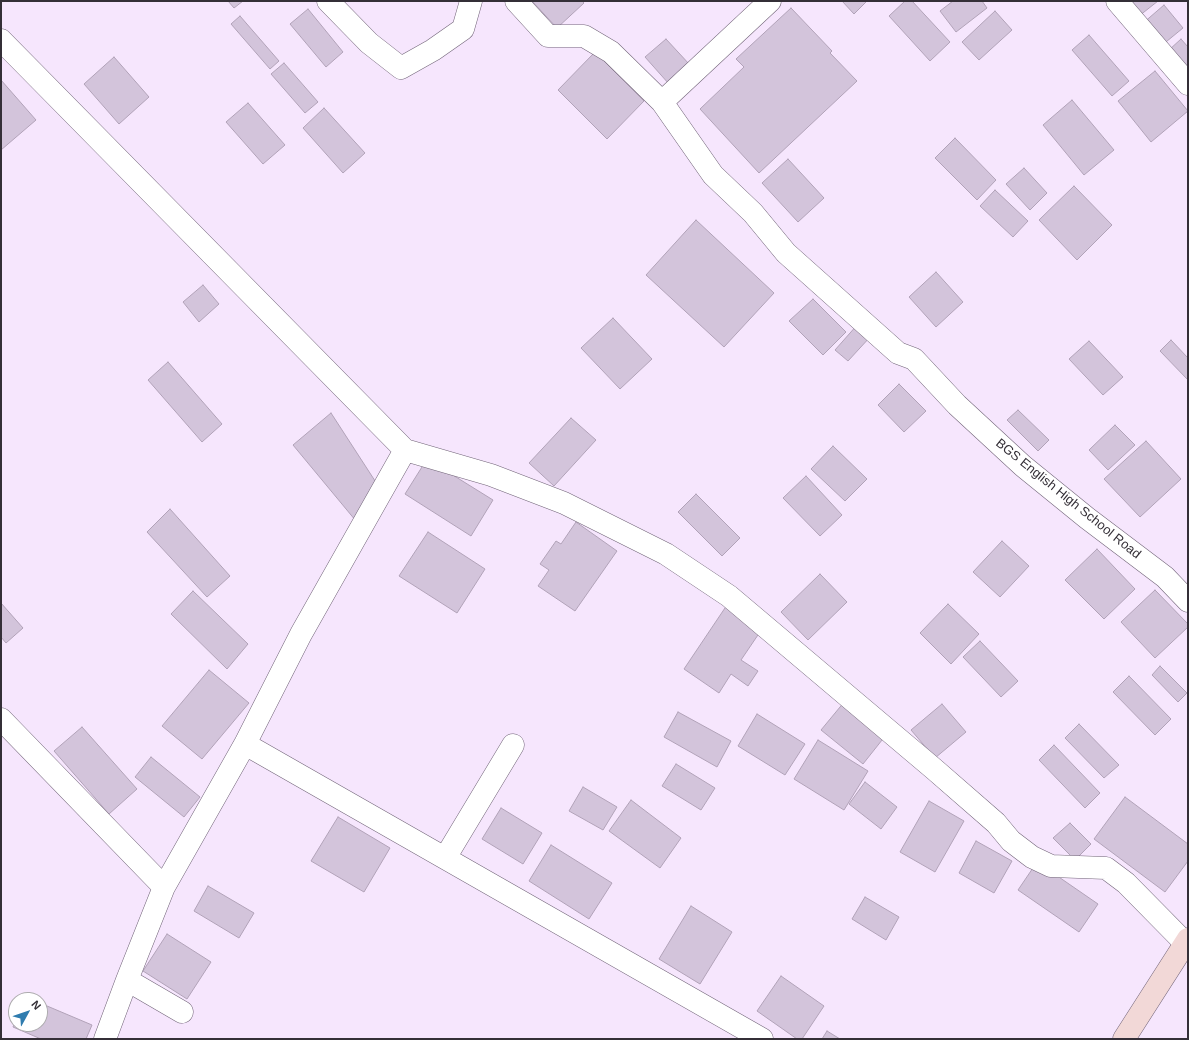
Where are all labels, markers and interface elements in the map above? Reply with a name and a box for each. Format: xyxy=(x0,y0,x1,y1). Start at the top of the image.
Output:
street label: BGS English High School Road xyxy=(992,436,1144,562)
north arrow xyxy=(8,992,48,1032)
text: N xyxy=(29,998,44,1012)

